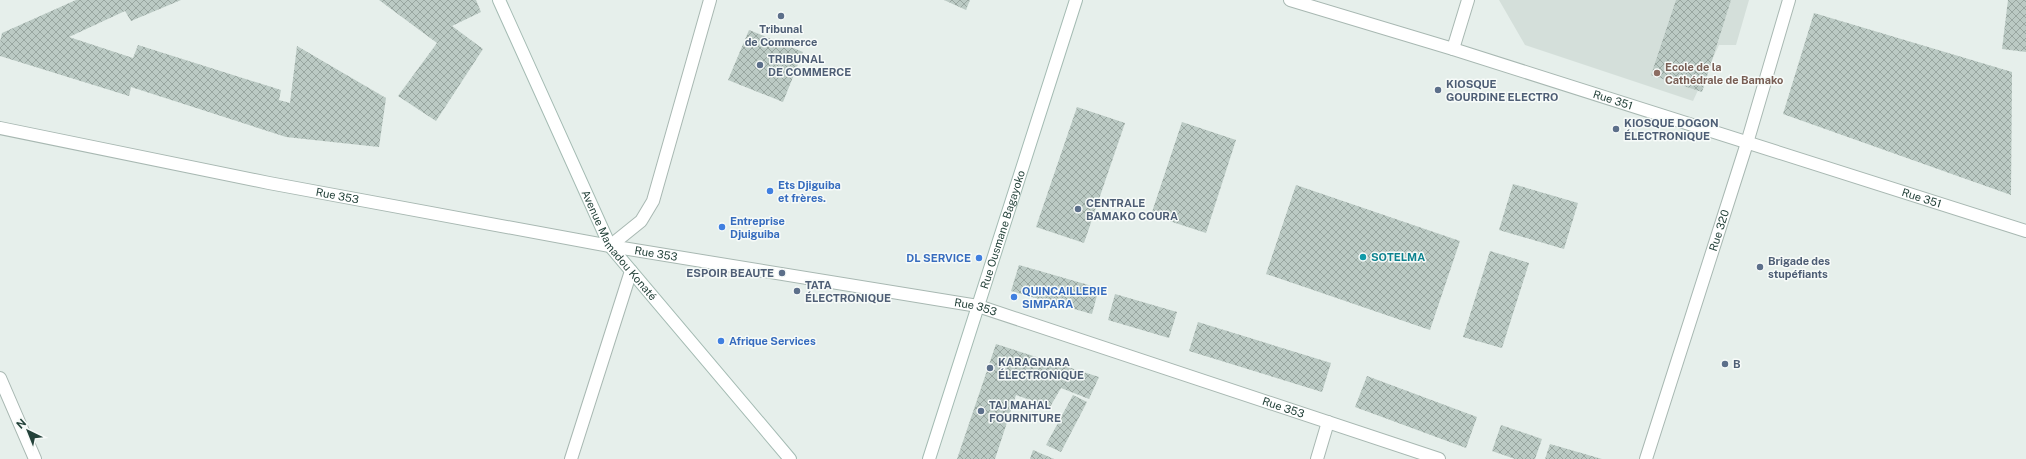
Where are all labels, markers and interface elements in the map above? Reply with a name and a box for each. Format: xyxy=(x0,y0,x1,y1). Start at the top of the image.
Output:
marker: Tribunal de Commerce xyxy=(776,11,786,21)
place label: Tribunal de Commerce xyxy=(745,23,817,48)
place label: TRIBUNAL DE COMMERCE xyxy=(768,53,851,78)
marker: TRIBUNAL DE COMMERCE xyxy=(755,60,765,70)
place label: Ecole de la Cathédrale de Bamako xyxy=(1665,61,1783,86)
marker: Ecole de la Cathédrale de Bamako xyxy=(1652,68,1662,78)
place label: KIOSQUE GOURDINE ELECTRO xyxy=(1446,78,1558,103)
marker: KIOSQUE GOURDINE ELECTRO xyxy=(1433,85,1443,95)
street label: Rue 351 xyxy=(1592,88,1634,112)
place label: KIOSQUE DOGON ÉLECTRONIQUE xyxy=(1624,117,1719,142)
marker: KIOSQUE DOGON ÉLECTRONIQUE xyxy=(1611,124,1621,134)
street label: Rue Ousmane Bagayoko xyxy=(978,169,1027,290)
place label: Ets Djiguiba et frères. xyxy=(778,179,841,204)
street label: Rue 353 xyxy=(315,186,360,205)
marker: Ets Djiguiba et frères. xyxy=(765,186,775,196)
street label: Rue 351 xyxy=(1900,186,1943,210)
street label: Avenue Mamadou Konaté xyxy=(580,188,659,303)
place label: CENTRALE BAMAKO COURA xyxy=(1086,197,1178,222)
marker: CENTRALE BAMAKO COURA xyxy=(1073,204,1083,214)
street label: Rue 320 xyxy=(1707,208,1731,253)
place label: Entreprise Djuiguiba xyxy=(730,215,785,240)
marker: Entreprise Djuiguiba xyxy=(717,222,727,232)
street label: Rue 353 xyxy=(634,244,679,263)
place label: SOTELMA xyxy=(1371,251,1425,263)
place label: DL SERVICE xyxy=(906,252,971,264)
marker: SOTELMA xyxy=(1358,252,1368,262)
marker: DL SERVICE xyxy=(974,253,984,263)
place label: Brigade des stupéfiants xyxy=(1768,255,1830,280)
marker: Brigade des stupéfiants xyxy=(1755,262,1765,272)
place label: ESPOIR BEAUTE xyxy=(686,267,774,279)
marker: ESPOIR BEAUTE xyxy=(777,268,787,278)
place label: TATA ÉLECTRONIQUE xyxy=(805,279,891,304)
place label: QUINCAILLERIE SIMPARA xyxy=(1022,285,1107,310)
marker: TATA ÉLECTRONIQUE xyxy=(792,286,802,296)
marker: QUINCAILLERIE SIMPARA xyxy=(1009,292,1019,302)
street label: Rue 353 xyxy=(953,296,999,318)
place label: Afrique Services xyxy=(729,335,816,347)
marker: Afrique Services xyxy=(716,336,726,346)
place label: KARAGNARA ÉLECTRONIQUE xyxy=(998,356,1084,381)
place label: B xyxy=(1733,358,1741,370)
marker: B xyxy=(1720,359,1730,369)
marker: KARAGNARA ÉLECTRONIQUE xyxy=(985,363,995,373)
street label: Rue 353 xyxy=(1261,395,1306,420)
place label: TAJ MAHAL FOURNITURE xyxy=(989,399,1061,424)
marker: TAJ MAHAL FOURNITURE xyxy=(976,406,986,416)
north arrow xyxy=(8,411,48,451)
text: N xyxy=(14,416,28,431)

